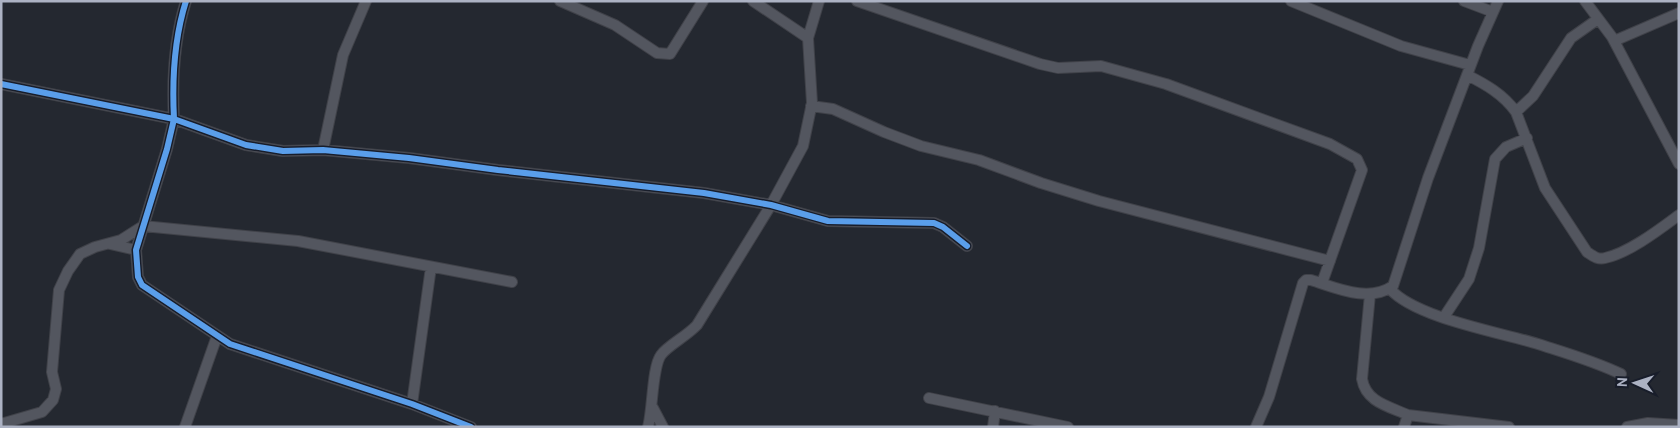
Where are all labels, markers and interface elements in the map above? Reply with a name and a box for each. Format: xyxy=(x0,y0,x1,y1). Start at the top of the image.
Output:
north arrow xyxy=(1610,358,1660,408)
text: N xyxy=(1615,377,1632,388)

